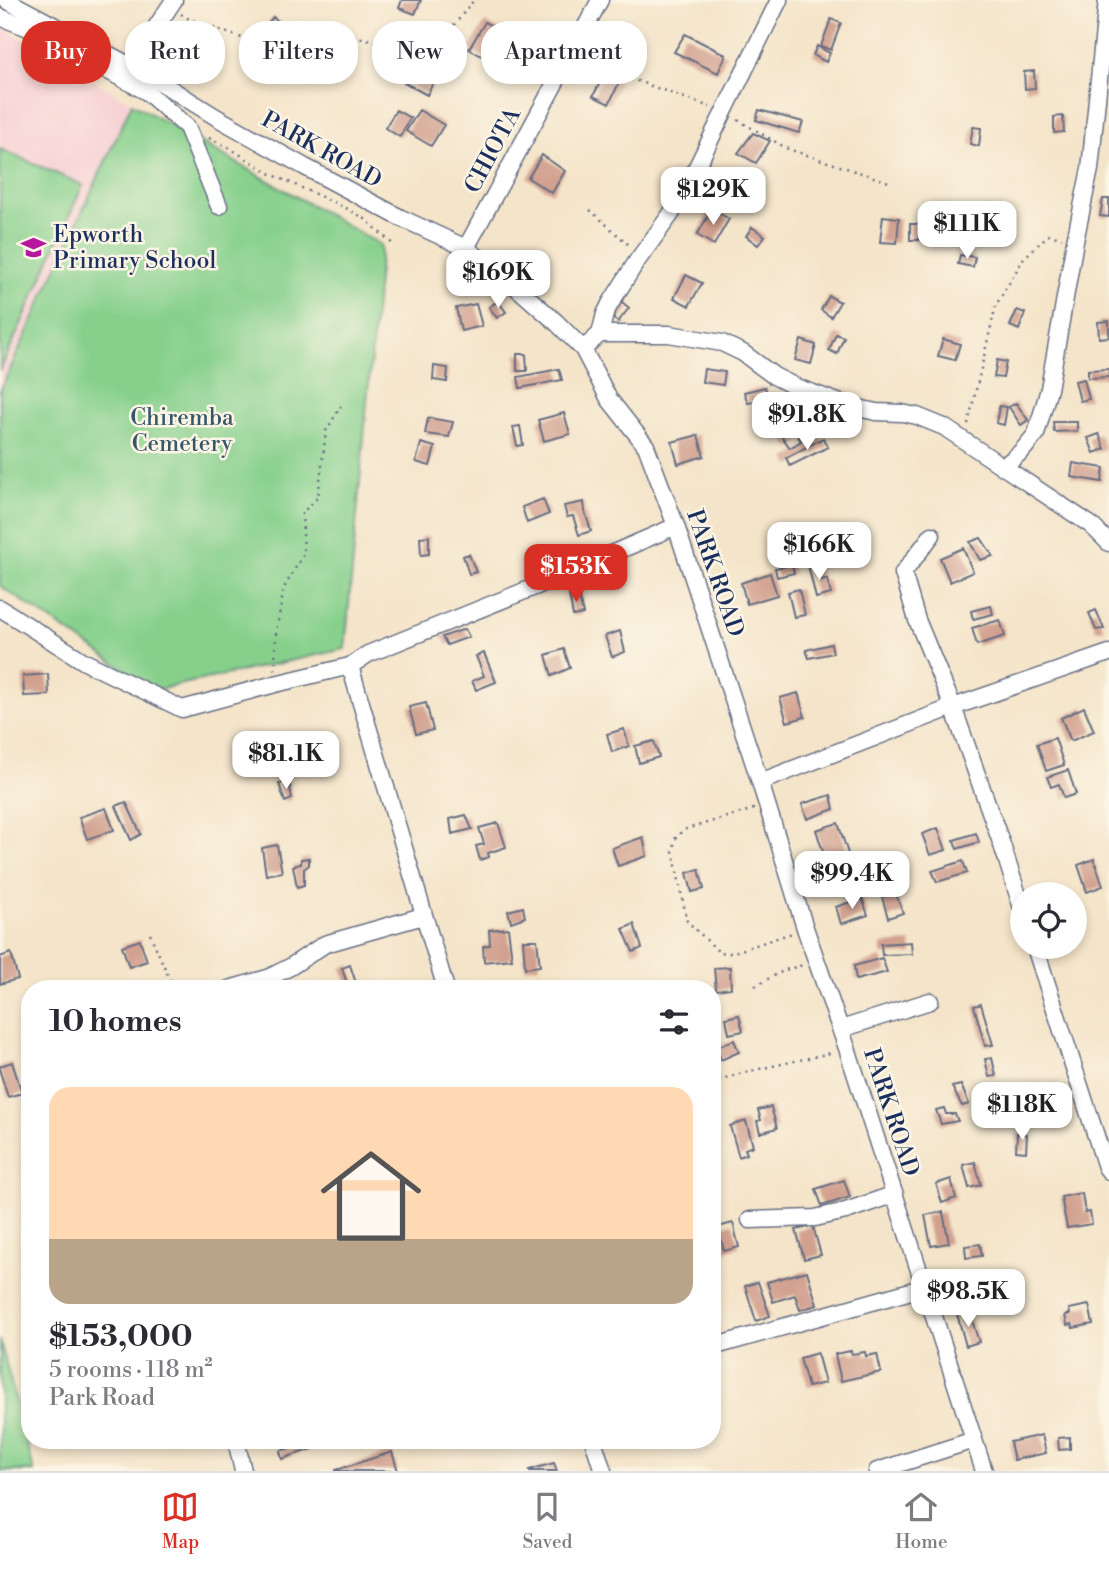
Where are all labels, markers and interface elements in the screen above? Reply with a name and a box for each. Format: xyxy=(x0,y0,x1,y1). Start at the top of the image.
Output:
chip: Buy xyxy=(21,21,111,84)
chip: Rent xyxy=(125,21,225,84)
chip: Filters xyxy=(239,21,358,84)
chip: New xyxy=(372,21,467,84)
chip: Apartment xyxy=(481,21,647,84)
street label: CHIOTA xyxy=(459,102,528,198)
street label: PARK ROAD xyxy=(257,105,386,194)
pin: $129K xyxy=(664,168,762,227)
text: $129K xyxy=(677,176,749,204)
pin: $111K xyxy=(918,202,1016,261)
text: $111K xyxy=(934,210,1000,238)
place label: Epworth Primary School xyxy=(53,221,216,275)
school or university icon: Epworth Primary School xyxy=(19,233,47,261)
pin: $169K xyxy=(449,250,547,310)
text: $169K xyxy=(462,259,534,287)
pin: $91.8K xyxy=(750,392,864,452)
text: $91.8K xyxy=(768,401,846,429)
park label: Chiremba Cemetery xyxy=(130,404,234,458)
street label: PARK ROAD xyxy=(680,506,750,641)
pin: $166K xyxy=(770,522,868,582)
text: $166K xyxy=(783,531,855,559)
pin: $153K xyxy=(527,544,625,604)
text: $153K xyxy=(540,553,612,581)
pin: $81.1K xyxy=(229,732,343,791)
text: $81.1K xyxy=(248,740,324,768)
pin: $99.4K xyxy=(795,852,909,911)
text: $99.4K xyxy=(810,860,894,888)
map controls xyxy=(1010,882,1087,959)
button: locate xyxy=(1010,882,1087,959)
text: 10 homes xyxy=(49,1003,182,1041)
icon: filters xyxy=(655,1003,693,1041)
street label: PARK ROAD xyxy=(857,1045,925,1180)
pin: $118K xyxy=(973,1082,1071,1142)
text: $118K xyxy=(987,1091,1057,1119)
icon: home xyxy=(308,1133,434,1259)
pin: $98.5K xyxy=(911,1270,1025,1329)
text: $98.5K xyxy=(927,1278,1009,1306)
text: $153,000 xyxy=(49,1318,193,1356)
text: 5 rooms · 118 m² xyxy=(49,1356,213,1384)
text: Park Road xyxy=(49,1384,155,1412)
tab: Map xyxy=(161,1488,199,1554)
tab: Saved xyxy=(522,1488,572,1554)
tab: Home xyxy=(895,1488,947,1554)

